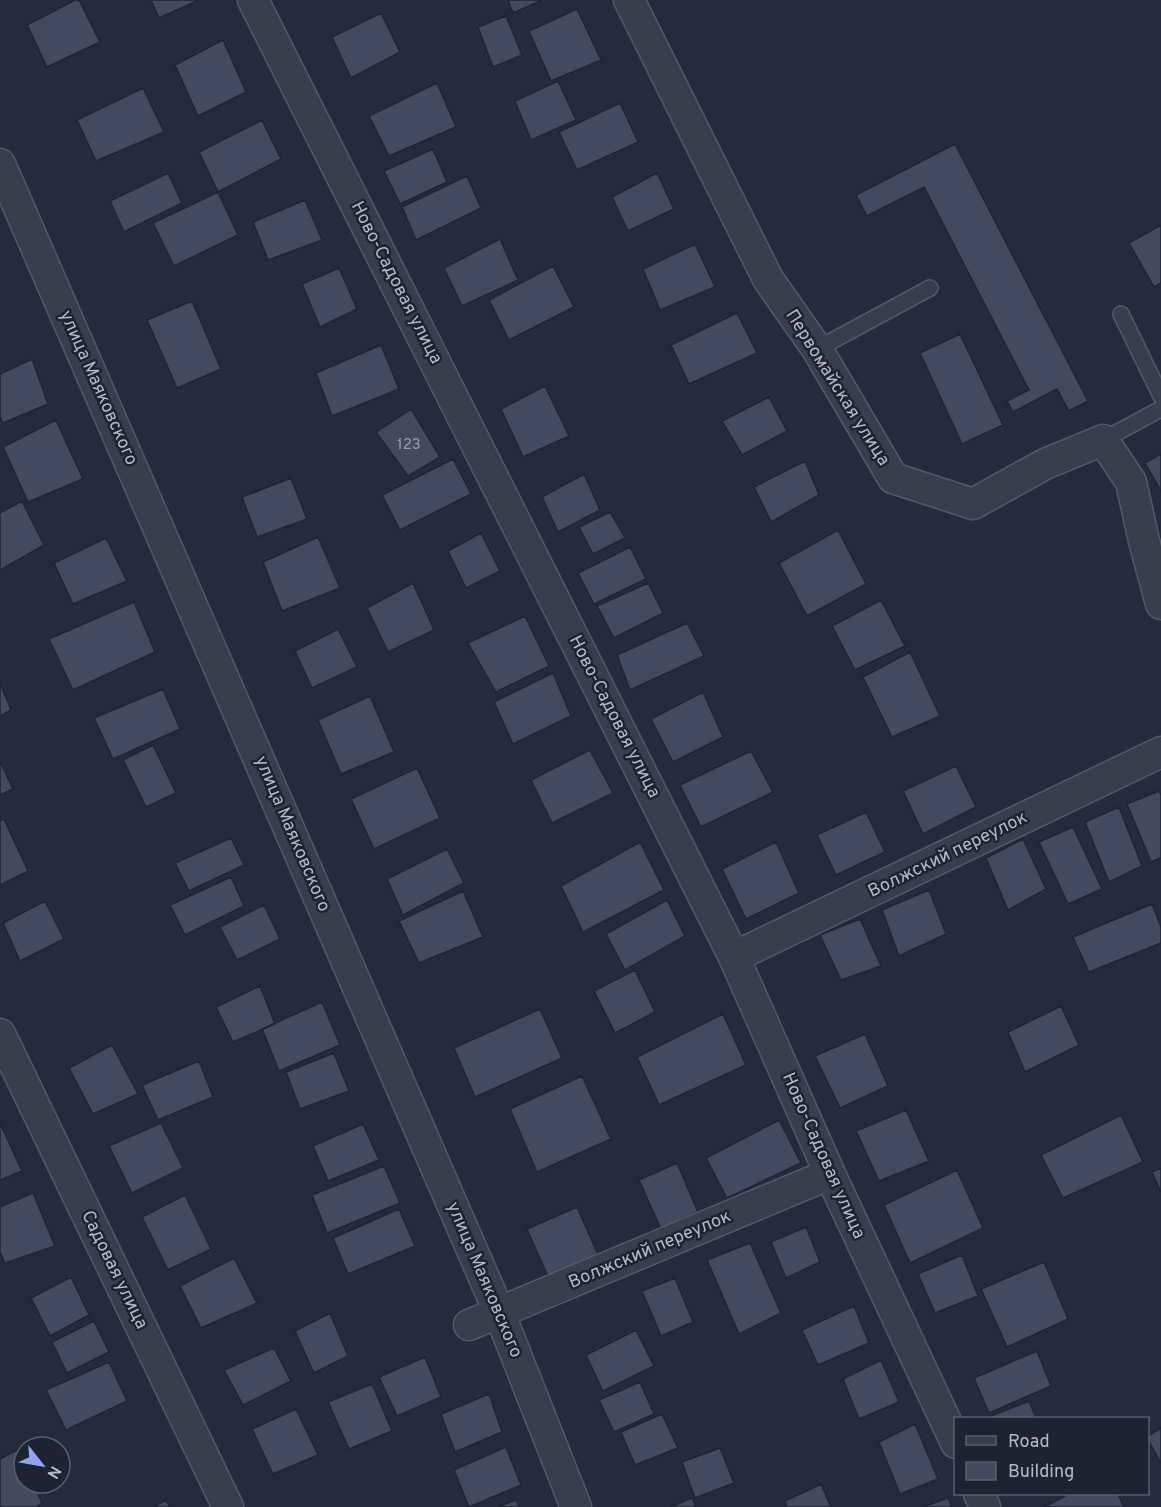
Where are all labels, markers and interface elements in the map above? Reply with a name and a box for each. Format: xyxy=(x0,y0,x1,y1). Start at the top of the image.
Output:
street label: Ново-Садовая улица xyxy=(345,198,447,368)
street label: Первомайская улица xyxy=(780,306,894,470)
street label: улица Маяковского xyxy=(54,307,142,469)
house number: 123 xyxy=(397,436,421,455)
street label: Ново-Садовая улица xyxy=(563,632,665,802)
street label: улица Маяковского xyxy=(249,753,335,915)
street label: Волжский переулок xyxy=(865,806,1031,904)
street label: Ново-Садовая улица xyxy=(776,1069,870,1243)
street label: улица Маяковского xyxy=(441,1199,527,1361)
street label: Волжский переулок xyxy=(565,1205,735,1295)
street label: Садовая улица xyxy=(75,1207,153,1333)
legend xyxy=(954,1417,1149,1495)
text: Road xyxy=(1008,1431,1050,1454)
north arrow xyxy=(12,1435,72,1495)
text: Building xyxy=(1008,1461,1074,1484)
text: N xyxy=(42,1462,65,1482)

